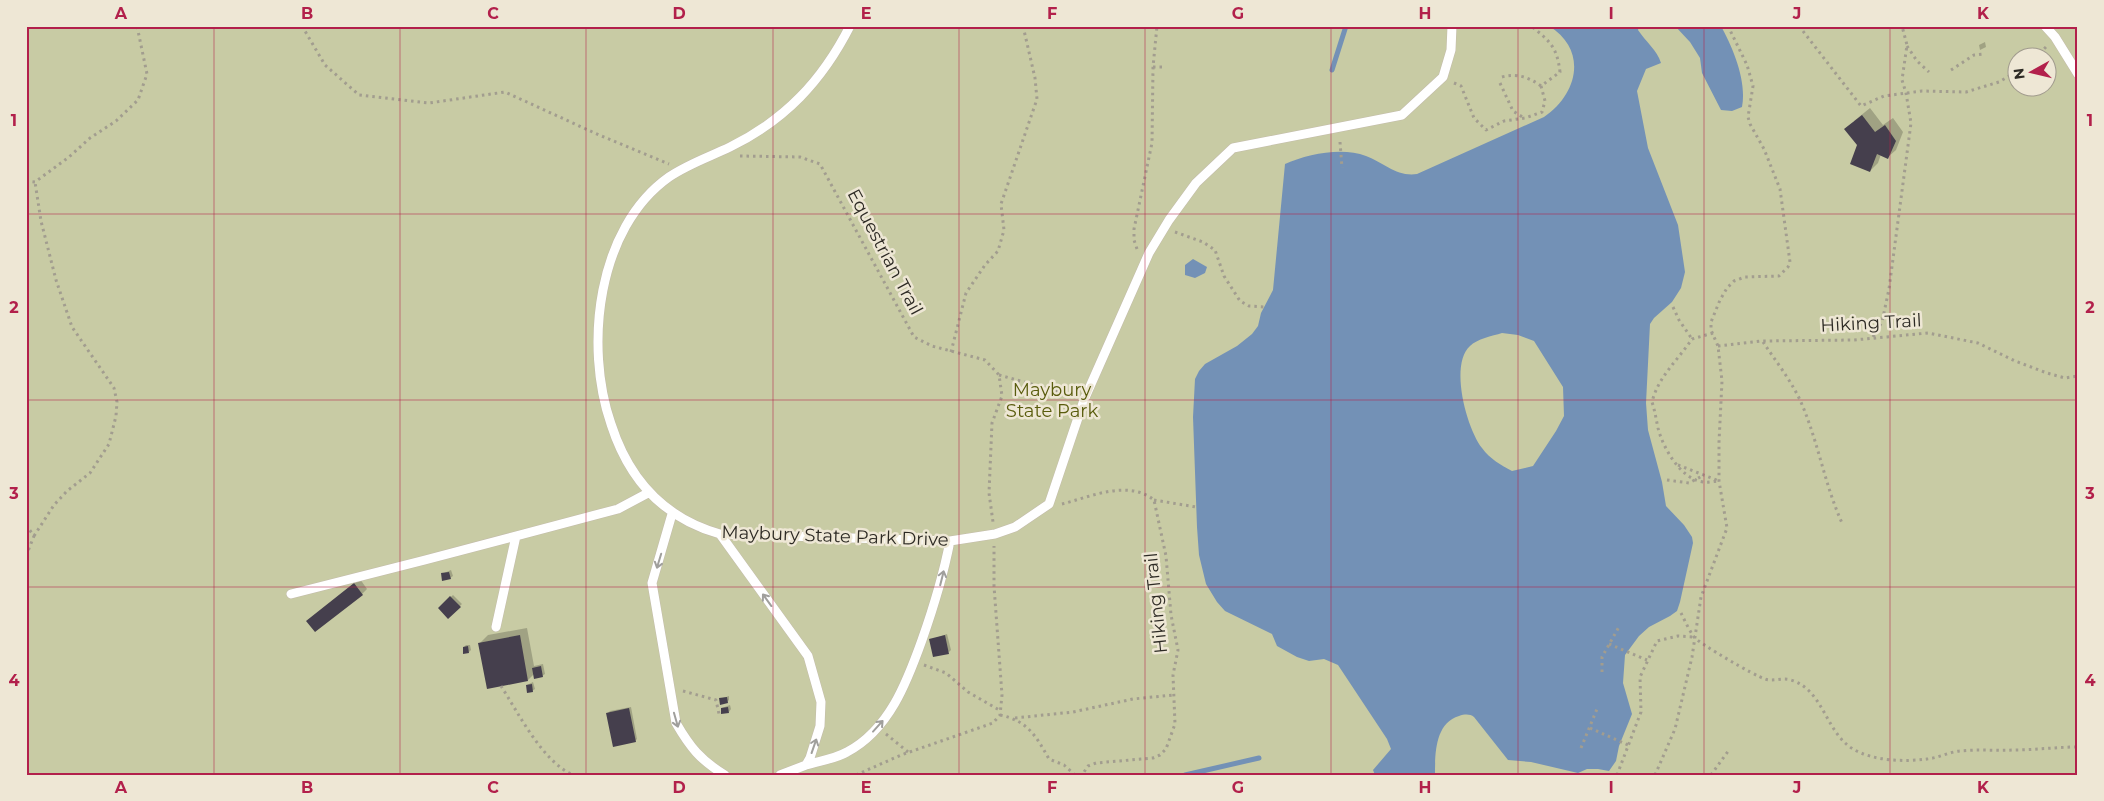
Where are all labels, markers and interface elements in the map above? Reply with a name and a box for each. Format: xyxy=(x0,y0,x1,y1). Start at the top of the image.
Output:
text: A xyxy=(114,4,128,23)
text: B xyxy=(301,4,313,23)
text: C xyxy=(487,4,499,23)
text: D xyxy=(672,4,686,23)
text: E xyxy=(861,4,871,23)
text: F xyxy=(1047,4,1057,23)
text: G xyxy=(1232,4,1244,23)
text: H xyxy=(1419,4,1431,23)
text: I xyxy=(1608,4,1614,23)
text: J xyxy=(1792,4,1801,23)
text: K xyxy=(1977,4,1990,23)
north arrow xyxy=(2006,48,2056,98)
text: N xyxy=(2009,67,2029,81)
text: 1 xyxy=(11,111,17,130)
text: 1 xyxy=(2087,111,2093,130)
street label: Equestrian Trail xyxy=(843,185,927,319)
text: 2 xyxy=(9,298,19,317)
text: 2 xyxy=(2085,298,2095,317)
street label: Hiking Trail xyxy=(1820,309,1922,337)
park label: Maybury State Park xyxy=(1006,379,1098,422)
text: 3 xyxy=(8,484,19,503)
text: 3 xyxy=(2084,484,2095,503)
street label: Maybury State Park Drive xyxy=(721,521,949,551)
one-way arrow xyxy=(653,552,663,568)
street label: Hiking Trail xyxy=(1140,552,1172,654)
one-way arrow xyxy=(938,571,947,587)
one-way arrow xyxy=(762,593,772,607)
text: 4 xyxy=(8,671,20,690)
text: 4 xyxy=(2084,671,2096,690)
one-way arrow xyxy=(672,711,682,727)
one-way arrow xyxy=(872,720,884,733)
one-way arrow xyxy=(810,739,819,754)
text: A xyxy=(114,778,128,797)
text: B xyxy=(301,778,313,797)
text: C xyxy=(487,778,499,797)
text: D xyxy=(672,778,686,797)
text: E xyxy=(861,778,871,797)
text: F xyxy=(1047,778,1057,797)
text: G xyxy=(1232,778,1244,797)
text: H xyxy=(1419,778,1431,797)
text: I xyxy=(1608,778,1614,797)
text: J xyxy=(1792,778,1801,797)
text: K xyxy=(1977,778,1990,797)

